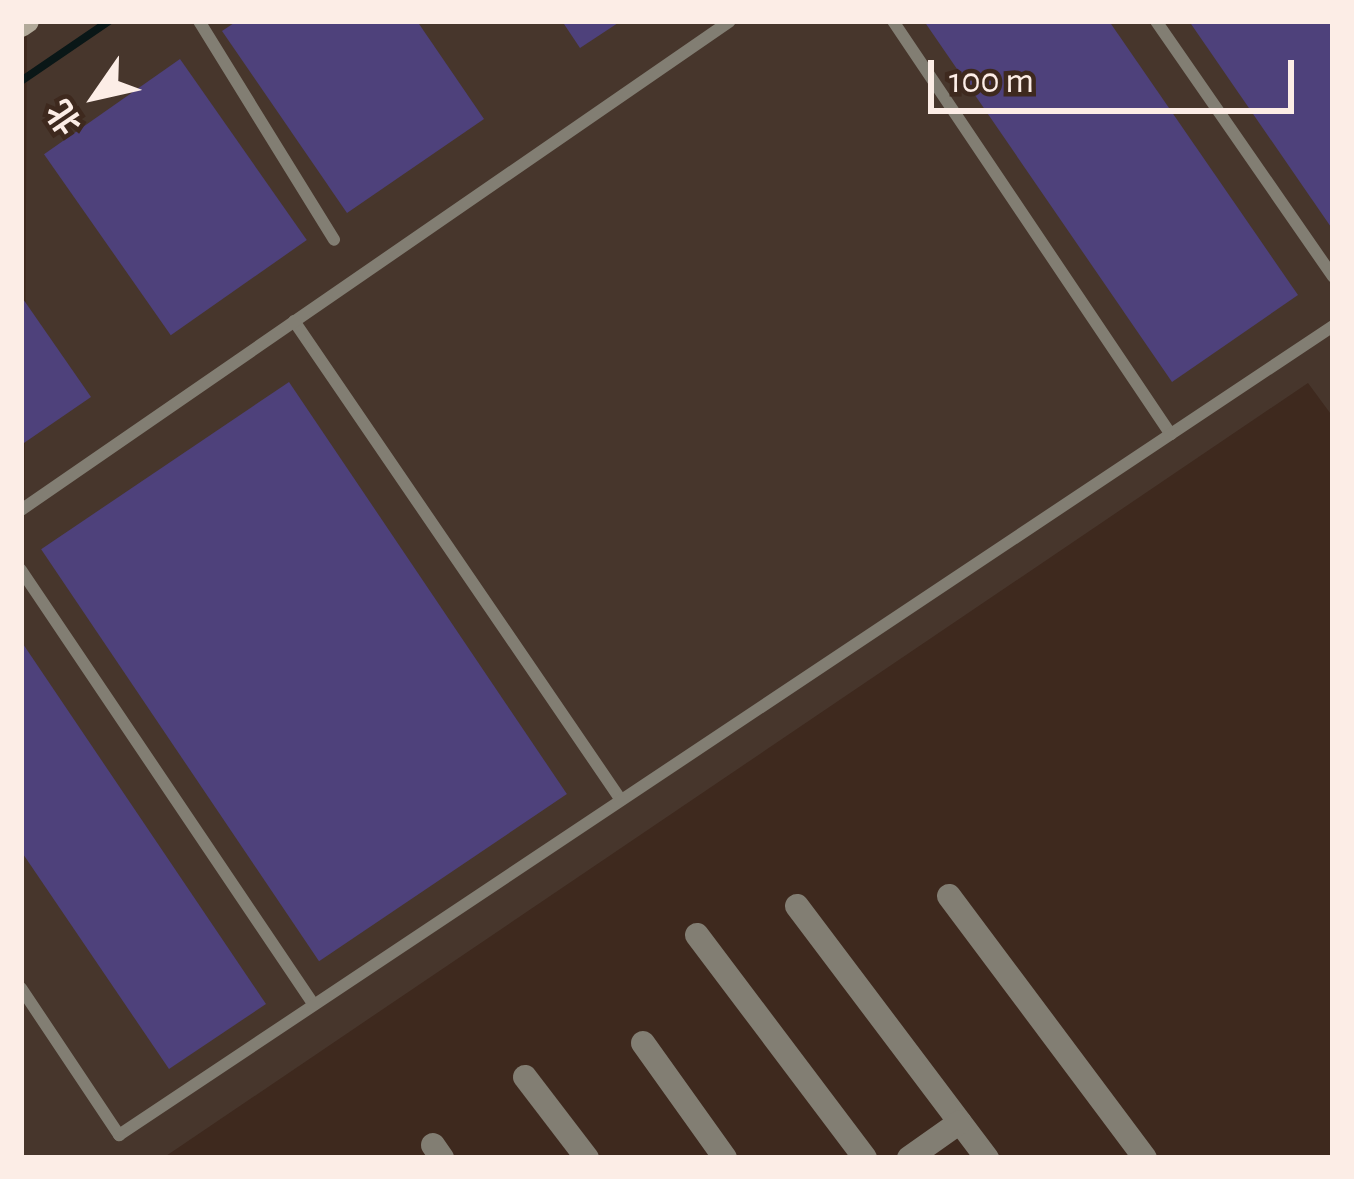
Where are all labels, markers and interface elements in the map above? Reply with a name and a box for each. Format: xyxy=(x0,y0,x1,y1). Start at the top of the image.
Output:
north arrow xyxy=(36,36,156,156)
scale bar xyxy=(934,36,1300,110)
text: 100 m xyxy=(949,63,1034,99)
text: 北 xyxy=(43,94,89,139)

